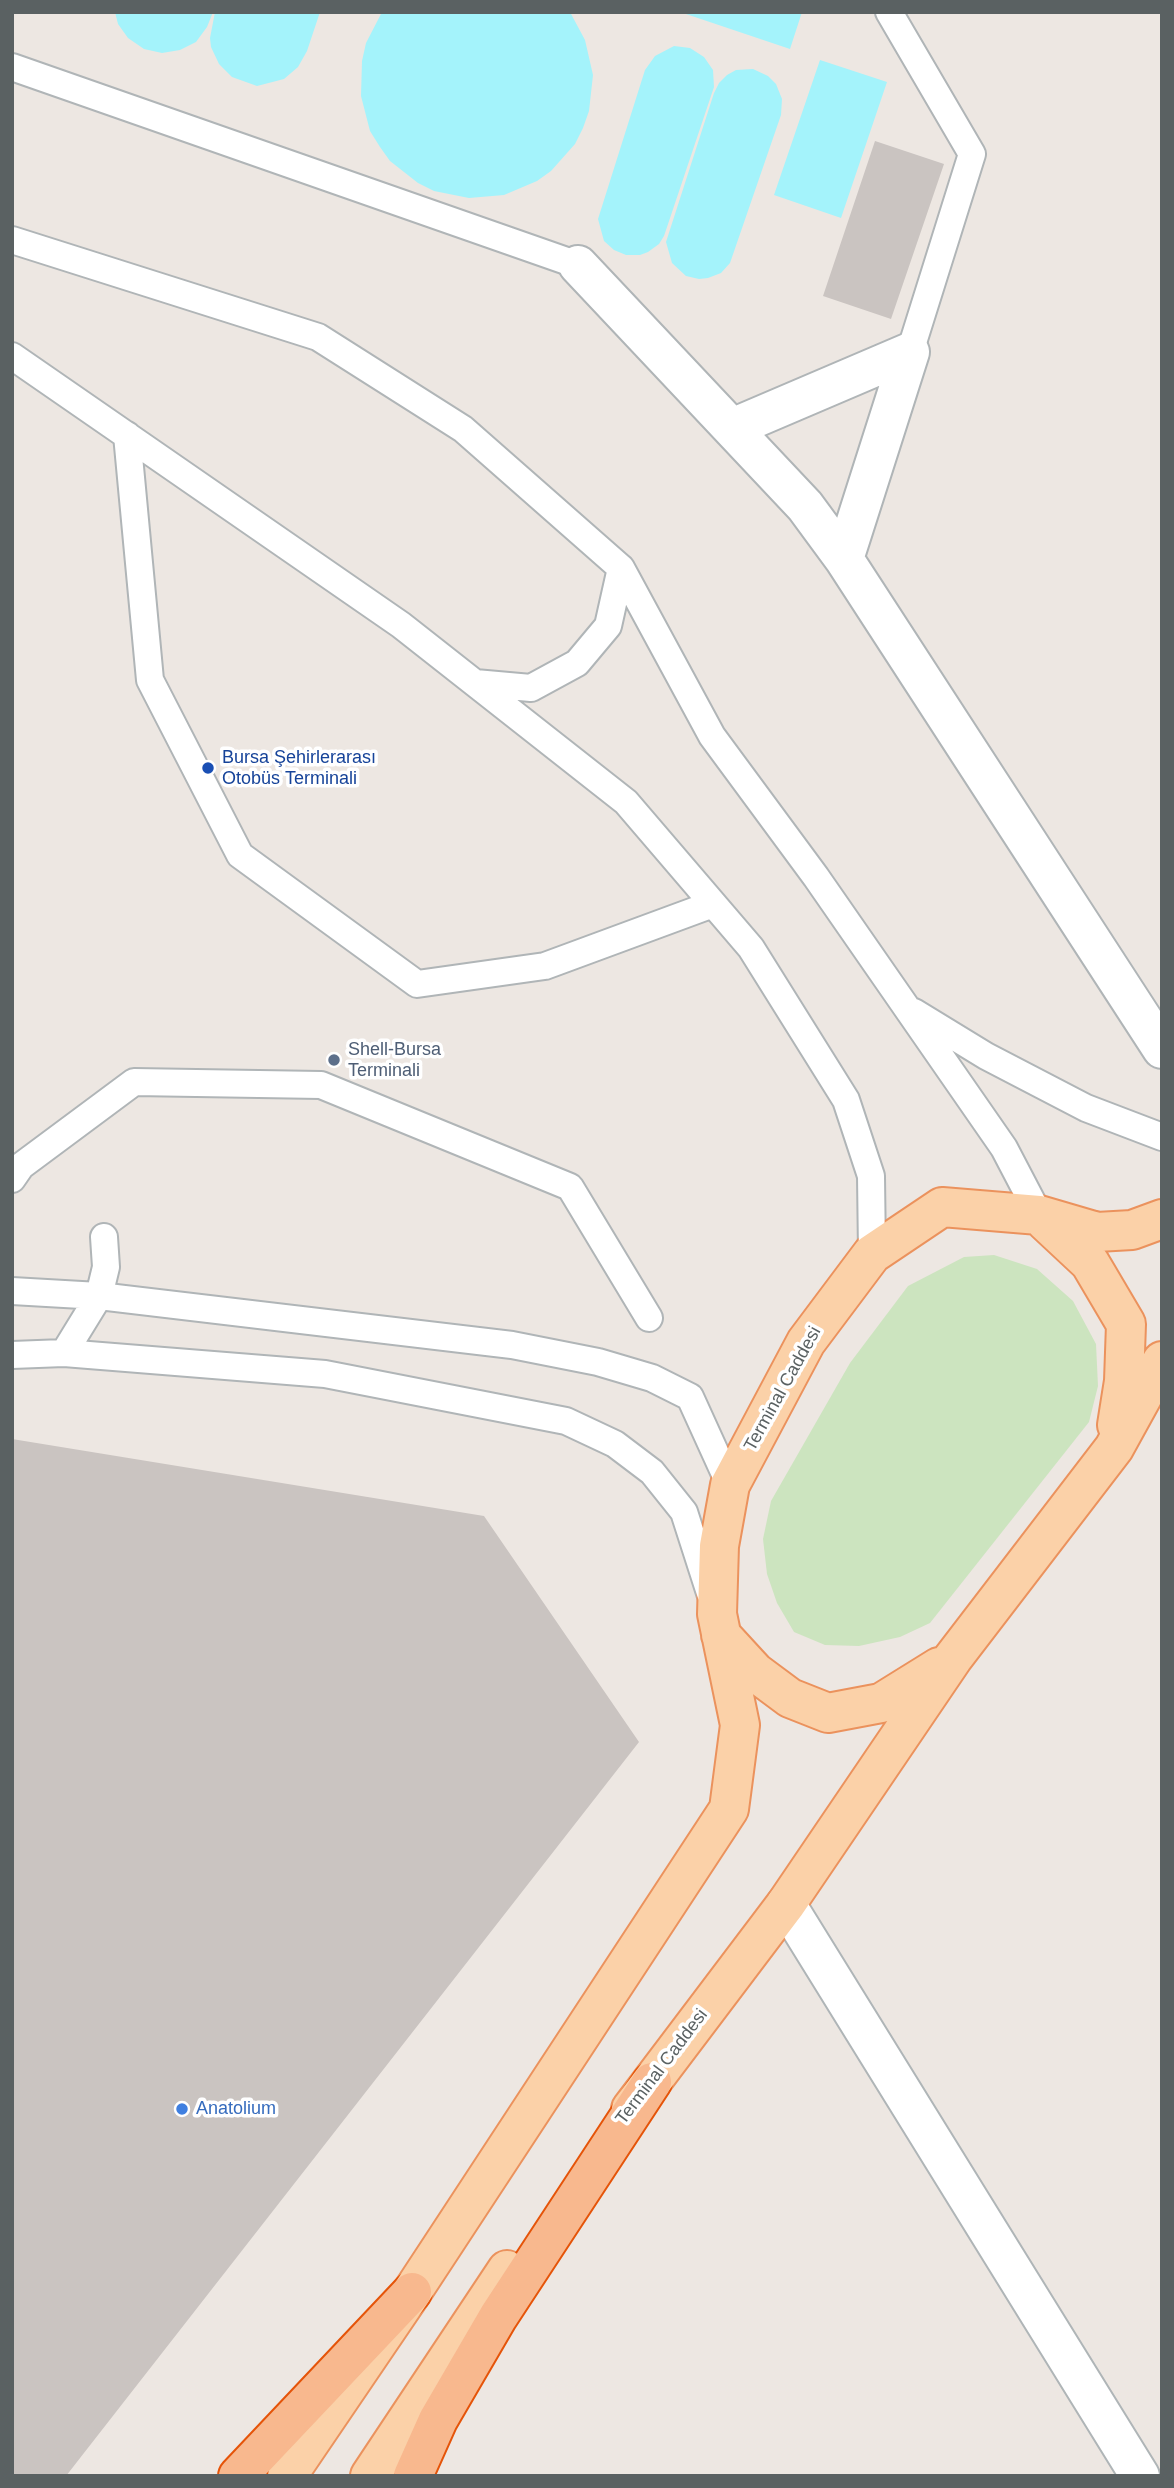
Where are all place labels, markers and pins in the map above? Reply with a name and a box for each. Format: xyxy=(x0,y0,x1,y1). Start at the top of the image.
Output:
place label: Bursa Şehirlerarası Otobüs Terminali xyxy=(222,747,376,790)
marker: Bursa Şehirlerarası Otobüs Terminali xyxy=(200,760,216,776)
place label: Shell-Bursa Terminali xyxy=(348,1039,441,1082)
marker: Shell-Bursa Terminali xyxy=(326,1052,342,1068)
place label: Anatolium xyxy=(196,2098,276,2120)
marker: Anatolium xyxy=(174,2101,190,2117)

